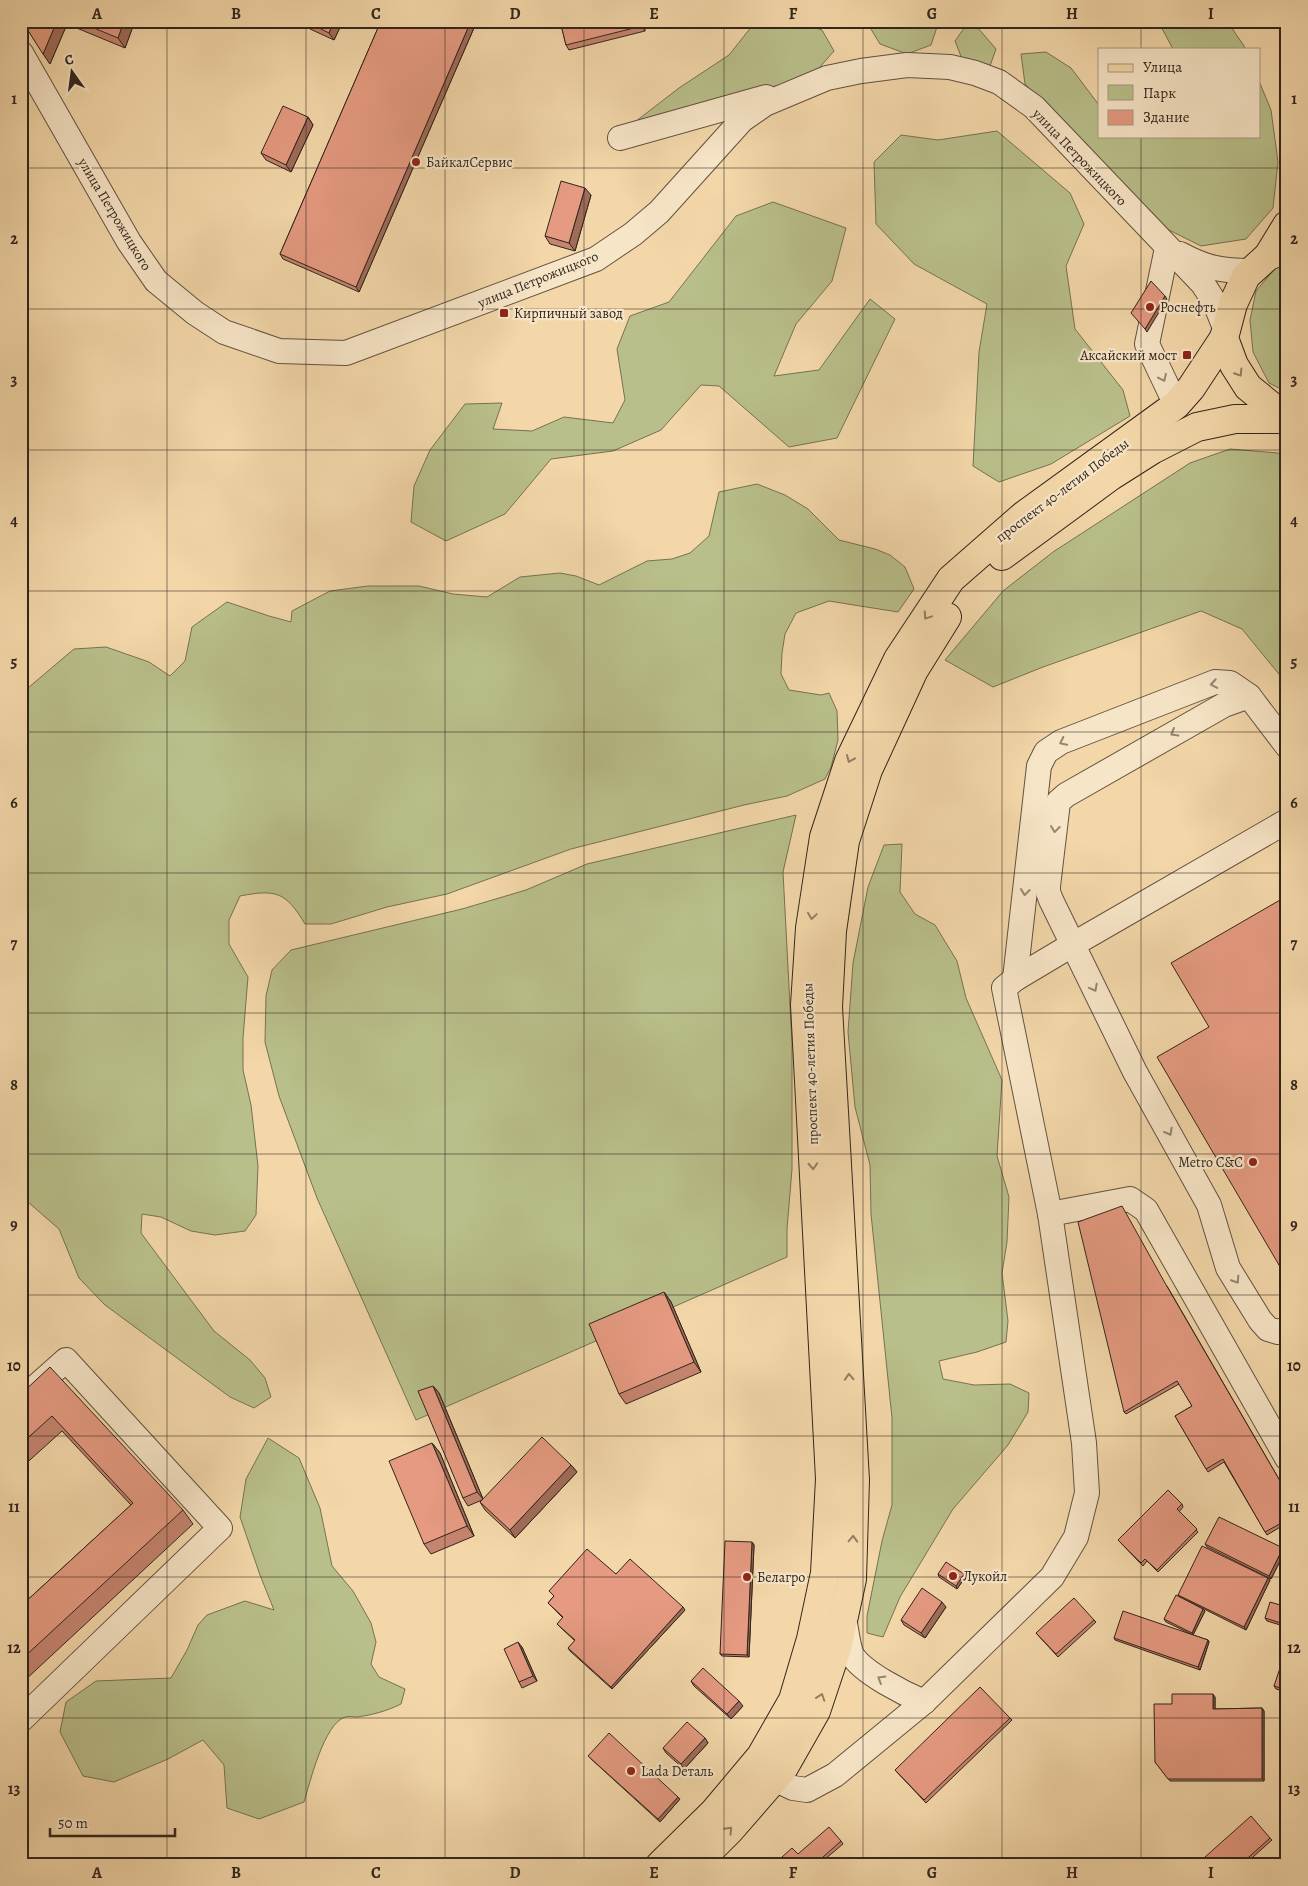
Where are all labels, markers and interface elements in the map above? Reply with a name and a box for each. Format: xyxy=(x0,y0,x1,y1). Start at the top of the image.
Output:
text: A xyxy=(91,3,103,25)
text: B xyxy=(231,3,241,25)
text: C xyxy=(371,3,381,25)
text: D xyxy=(509,3,521,25)
text: E xyxy=(649,3,659,25)
text: F xyxy=(789,3,798,25)
text: G xyxy=(927,3,937,25)
text: H xyxy=(1066,3,1078,25)
text: I xyxy=(1208,3,1214,25)
north arrow xyxy=(48,48,98,98)
legend xyxy=(1098,48,1260,138)
text: С xyxy=(62,50,76,70)
text: Улица xyxy=(1143,57,1182,77)
text: Парк xyxy=(1143,83,1176,103)
text: 1 xyxy=(11,88,17,110)
text: 1 xyxy=(1291,88,1297,110)
street label: улица Петрожицкого xyxy=(1027,104,1131,210)
text: Здание xyxy=(1143,107,1190,127)
street label: улица Петрожицкого xyxy=(73,153,156,274)
place label: БайкалСервис xyxy=(426,153,513,172)
marker: БайкалСервис xyxy=(410,156,422,168)
text: 2 xyxy=(10,228,18,250)
text: 2 xyxy=(1290,228,1298,250)
street label: улица Петрожицкого xyxy=(474,247,601,313)
place label: Роснефть xyxy=(1160,298,1216,317)
marker: Роснефть xyxy=(1144,301,1156,313)
place label: Кирпичный завод xyxy=(514,304,623,323)
marker: Кирпичный завод xyxy=(498,307,510,319)
place label: Аксайский мост xyxy=(1079,346,1177,365)
marker: Аксайский мост xyxy=(1181,349,1193,361)
one-way arrow xyxy=(1233,367,1242,376)
text: 3 xyxy=(11,369,18,391)
text: 3 xyxy=(1291,369,1298,391)
one-way arrow xyxy=(1157,373,1167,382)
street label: проспект 40-летия Победы xyxy=(992,434,1133,547)
text: 4 xyxy=(10,510,18,532)
text: 4 xyxy=(1290,510,1298,532)
one-way arrow xyxy=(923,611,933,620)
text: 5 xyxy=(11,651,18,673)
text: 5 xyxy=(1291,651,1298,673)
one-way arrow xyxy=(1210,679,1219,689)
one-way arrow xyxy=(1171,727,1180,737)
one-way arrow xyxy=(1059,736,1068,746)
one-way arrow xyxy=(846,754,857,763)
text: 6 xyxy=(10,792,18,814)
text: 6 xyxy=(1290,792,1298,814)
one-way arrow xyxy=(1050,825,1061,833)
one-way arrow xyxy=(1019,888,1030,896)
one-way arrow xyxy=(807,912,818,920)
text: 7 xyxy=(11,933,18,955)
text: 7 xyxy=(1291,933,1298,955)
street label: проспект 40-летия Победы xyxy=(798,983,823,1145)
one-way arrow xyxy=(1088,983,1098,992)
text: 8 xyxy=(10,1074,18,1096)
text: 8 xyxy=(1290,1074,1298,1096)
one-way arrow xyxy=(1162,1127,1172,1136)
place label: Metro C&C xyxy=(1178,1153,1243,1172)
marker: Metro C&C xyxy=(1247,1156,1259,1168)
one-way arrow xyxy=(808,1162,819,1170)
text: 9 xyxy=(10,1214,18,1236)
text: 9 xyxy=(1290,1214,1298,1236)
one-way arrow xyxy=(1229,1274,1239,1283)
text: 10 xyxy=(7,1355,21,1377)
text: 10 xyxy=(1287,1355,1301,1377)
one-way arrow xyxy=(844,1373,855,1381)
text: 11 xyxy=(8,1496,20,1518)
text: 11 xyxy=(1288,1496,1300,1518)
one-way arrow xyxy=(848,1535,858,1542)
place label: Лукойл xyxy=(963,1567,1007,1586)
place label: Белагро xyxy=(757,1568,805,1587)
marker: Лукойл xyxy=(947,1570,959,1582)
marker: Белагро xyxy=(741,1571,753,1583)
text: 12 xyxy=(7,1637,21,1659)
text: 12 xyxy=(1287,1637,1301,1659)
one-way arrow xyxy=(878,1676,887,1686)
one-way arrow xyxy=(815,1694,825,1702)
place label: Lada Dеталь xyxy=(641,1762,713,1781)
marker: Lada Dеталь xyxy=(625,1765,637,1777)
text: 13 xyxy=(8,1778,20,1800)
text: 13 xyxy=(1288,1778,1300,1800)
scale bar xyxy=(50,1806,175,1838)
text: 50 m xyxy=(58,1813,88,1833)
one-way arrow xyxy=(723,1827,732,1836)
text: A xyxy=(91,1862,103,1884)
text: B xyxy=(231,1862,241,1884)
text: C xyxy=(371,1862,381,1884)
text: D xyxy=(509,1862,521,1884)
text: E xyxy=(649,1862,659,1884)
text: F xyxy=(789,1862,798,1884)
text: G xyxy=(927,1862,937,1884)
text: H xyxy=(1066,1862,1078,1884)
text: I xyxy=(1208,1862,1214,1884)

